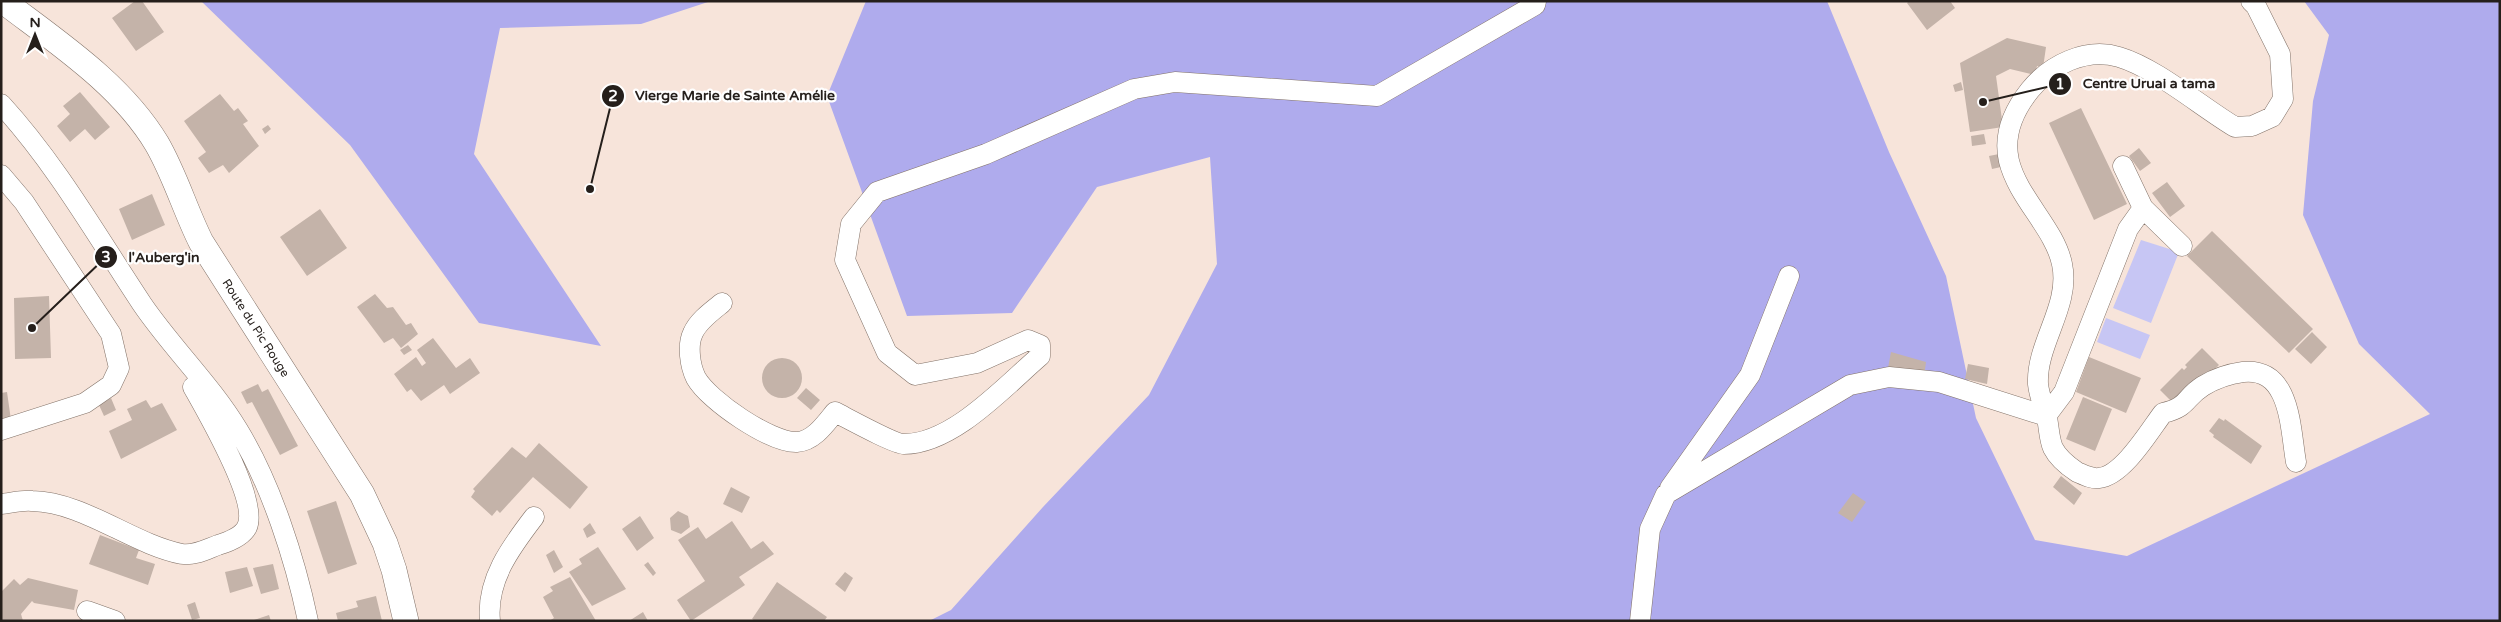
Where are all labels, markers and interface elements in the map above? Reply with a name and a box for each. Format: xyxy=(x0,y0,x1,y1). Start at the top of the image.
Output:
north arrow xyxy=(10,10,60,60)
text: N xyxy=(29,14,41,31)
callout: Centre Uruai a tama xyxy=(2048,69,2225,98)
text: 1 xyxy=(2055,75,2065,93)
text: Centre Uruai a tama xyxy=(2083,75,2215,92)
callout: Vierge Marie de Sainte Amélie xyxy=(600,81,845,110)
text: 2 xyxy=(608,87,618,105)
text: Vierge Marie de Sainte Amélie xyxy=(635,87,835,104)
callout: l'Auberg'in xyxy=(94,242,210,271)
text: 3 xyxy=(101,248,111,266)
text: l'Auberg'in xyxy=(128,249,200,266)
street label: Route du Pic Rouge xyxy=(219,276,293,380)

